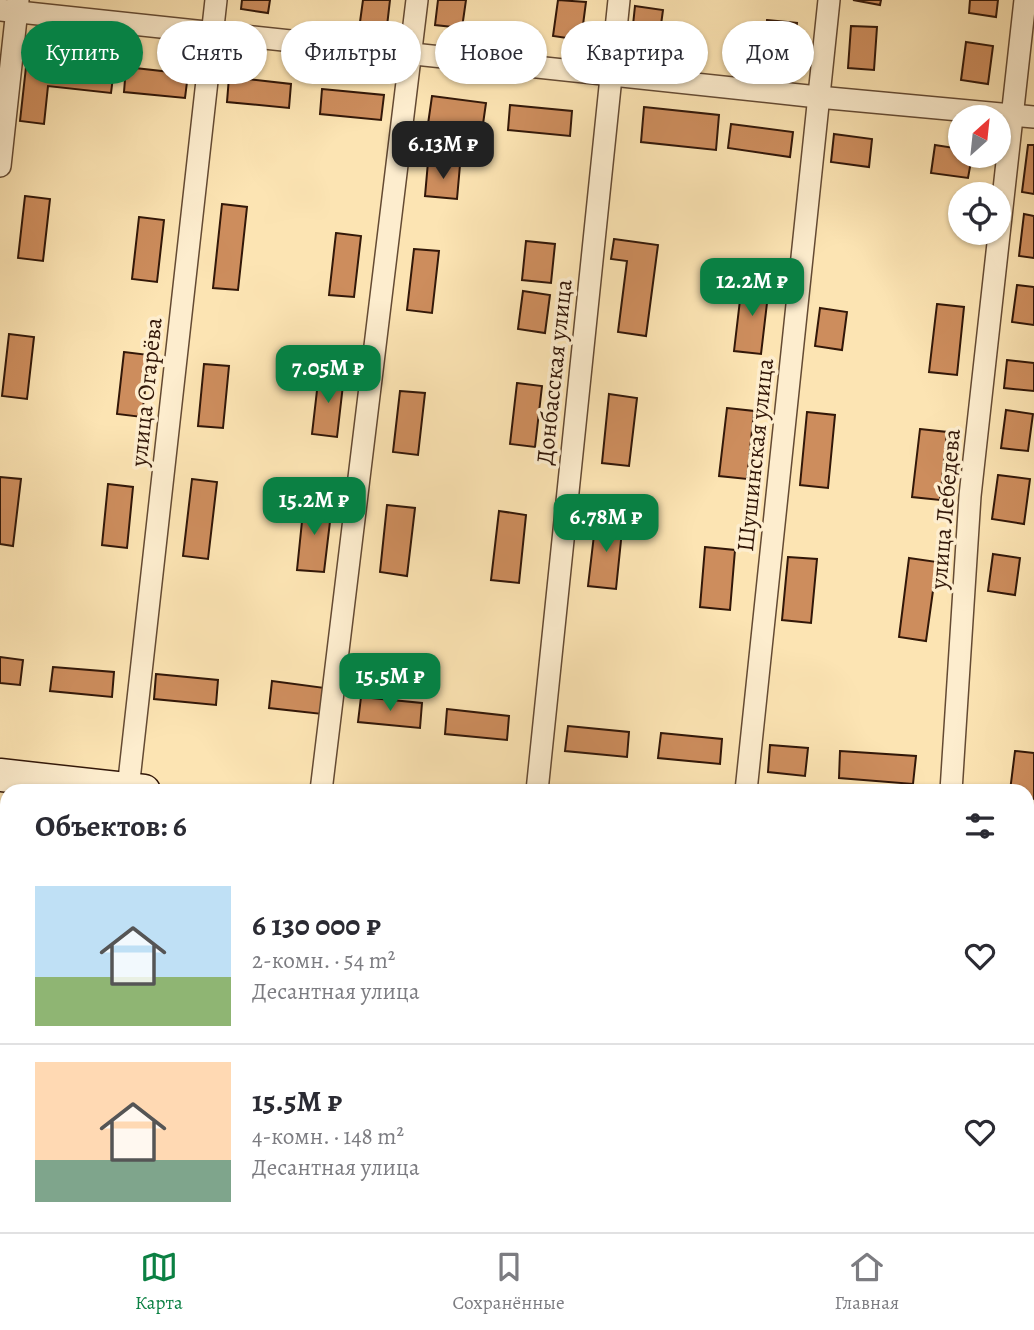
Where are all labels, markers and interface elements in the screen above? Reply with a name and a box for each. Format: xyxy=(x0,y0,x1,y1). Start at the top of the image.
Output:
chip: Купить xyxy=(21,21,143,84)
chip: Снять xyxy=(157,21,267,84)
chip: Фильтры xyxy=(281,21,421,84)
chip: Новое xyxy=(435,21,547,84)
chip: Квартира xyxy=(561,21,708,84)
chip: Дом xyxy=(722,21,814,84)
north arrow xyxy=(948,105,1012,168)
map controls xyxy=(948,105,1011,245)
pin: 6.13M ₽ xyxy=(378,122,508,181)
text: 6.13M ₽ xyxy=(408,128,478,159)
button: locate xyxy=(948,182,1011,245)
pin: 12.2M ₽ xyxy=(687,258,817,318)
text: 12.2M ₽ xyxy=(716,265,788,296)
street label: Донбасская улица xyxy=(528,278,580,466)
street label: улица Огарёва xyxy=(122,316,170,469)
pin: 7.05M ₽ xyxy=(263,346,393,405)
text: 7.05M ₽ xyxy=(292,352,364,383)
street label: Шушинская улица xyxy=(729,357,781,553)
street label: улица Лебедева xyxy=(922,427,968,592)
pin: 15.2M ₽ xyxy=(249,477,379,537)
text: 15.2M ₽ xyxy=(279,484,349,515)
pin: 6.78M ₽ xyxy=(541,494,671,554)
text: 6.78M ₽ xyxy=(570,501,642,532)
pin: 15.5M ₽ xyxy=(325,654,455,713)
text: 15.5M ₽ xyxy=(355,660,425,691)
text: Объектов: 6 xyxy=(35,806,187,846)
icon: filters xyxy=(961,807,999,845)
text: 6 130 000 ₽ xyxy=(252,905,381,945)
icon: home xyxy=(91,914,175,998)
icon: heart xyxy=(961,937,999,975)
text: 2-комн. · 54 m² xyxy=(252,945,395,976)
text: Десантная улица xyxy=(252,976,420,1007)
text: 15.5M ₽ xyxy=(252,1081,342,1121)
icon: home xyxy=(91,1090,175,1174)
icon: heart xyxy=(961,1113,999,1151)
text: 4-комн. · 148 m² xyxy=(252,1121,404,1152)
text: Десантная улица xyxy=(252,1152,420,1183)
tab: Карта xyxy=(135,1248,183,1316)
tab: Сохранённые xyxy=(453,1248,565,1316)
tab: Главная xyxy=(834,1248,899,1316)

